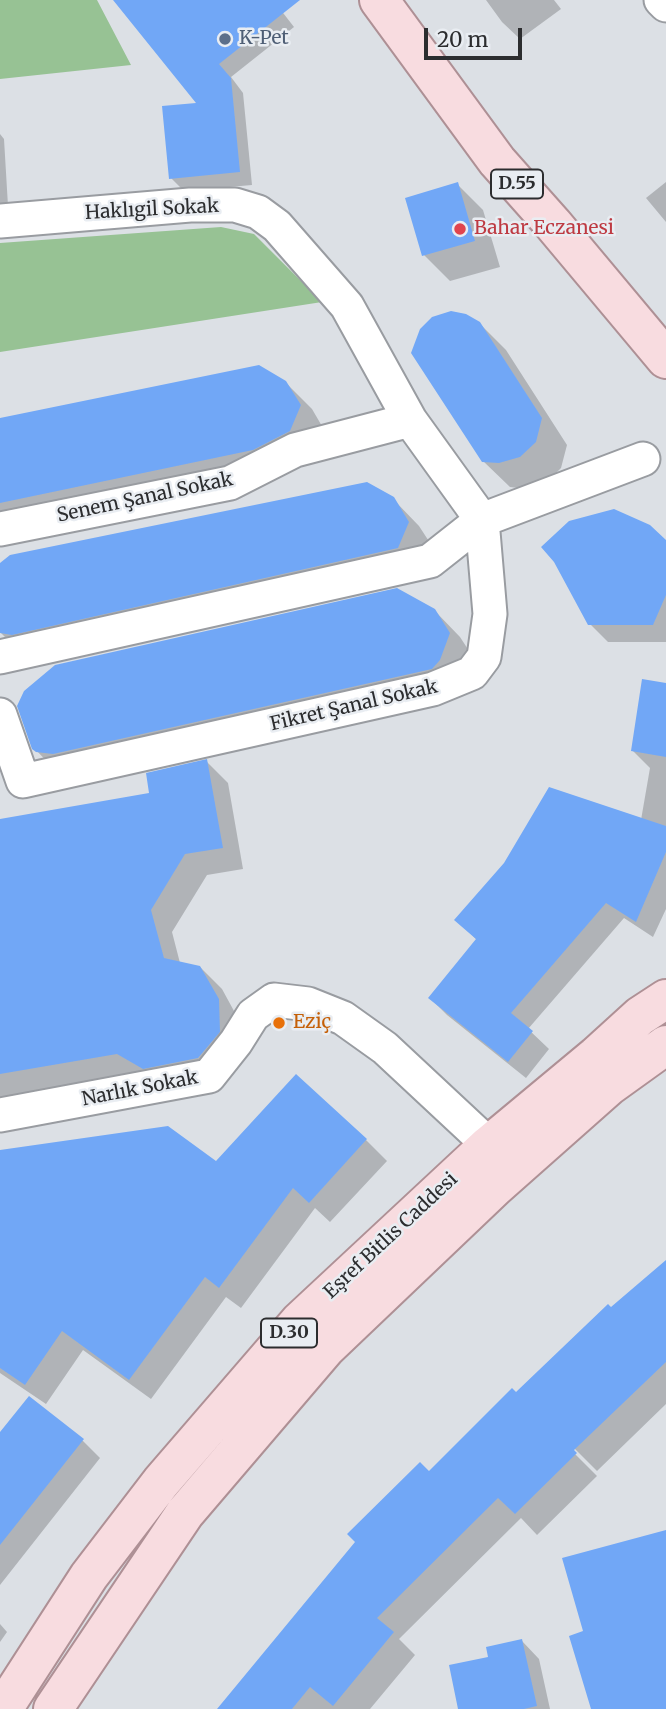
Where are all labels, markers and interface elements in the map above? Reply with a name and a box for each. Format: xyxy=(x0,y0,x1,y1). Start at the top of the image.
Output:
scale bar xyxy=(428,14,526,58)
text: 20 m xyxy=(437,26,488,53)
place label: K-Pet xyxy=(239,28,289,50)
marker: K-Pet xyxy=(217,31,233,47)
road number: D.55 xyxy=(491,169,543,198)
street label: Haklıgil Sokak xyxy=(84,195,220,225)
place label: Bahar Eczanesi xyxy=(474,218,614,240)
marker: Bahar Eczanesi xyxy=(452,221,468,237)
street label: Senem Şanal Sokak xyxy=(55,468,235,528)
street label: Fikret Şanal Sokak xyxy=(268,676,440,736)
place label: Eziç xyxy=(293,1012,331,1034)
marker: Eziç xyxy=(271,1015,287,1031)
street label: Narlık Sokak xyxy=(80,1067,200,1111)
street label: Eşref Bitlis Caddesi xyxy=(319,1168,463,1304)
road number: D.30 xyxy=(261,1318,317,1348)

